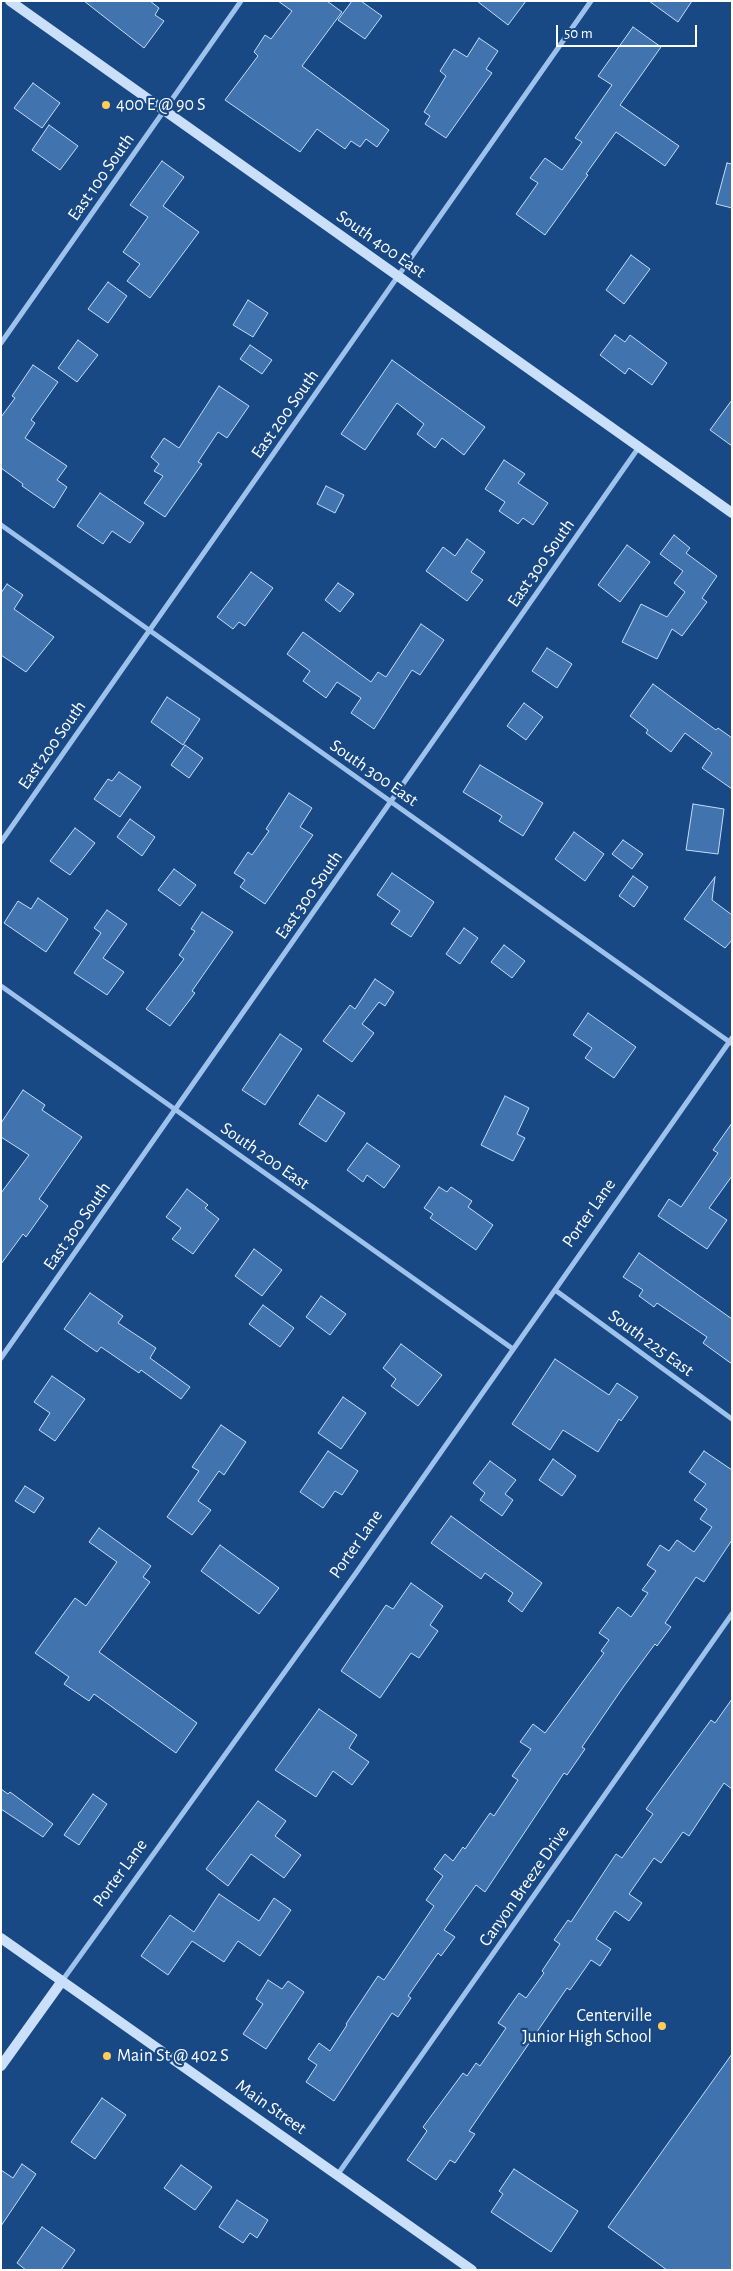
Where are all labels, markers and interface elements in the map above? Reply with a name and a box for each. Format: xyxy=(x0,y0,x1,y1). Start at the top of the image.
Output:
scale bar xyxy=(558,15,699,47)
text: 50 m xyxy=(564,26,593,41)
place label: 400 E @ 90 S xyxy=(116,94,206,116)
marker: 400 E @ 90 S xyxy=(100,99,112,111)
street label: East 100 South xyxy=(63,129,139,225)
street label: South 400 East xyxy=(332,205,430,283)
street label: East 200 South xyxy=(246,365,324,463)
street label: East 300 South xyxy=(503,515,579,611)
street label: East 200 South xyxy=(13,696,91,794)
street label: South 300 East xyxy=(326,735,422,811)
street label: East 300 South xyxy=(271,847,347,943)
street label: South 200 East xyxy=(216,1117,314,1195)
street label: Porter Lane xyxy=(558,1175,620,1251)
street label: East 300 South xyxy=(39,1178,115,1274)
street label: South 225 East xyxy=(604,1305,698,1381)
street label: Porter Lane xyxy=(325,1506,387,1582)
street label: Canyon Breeze Drive xyxy=(474,1821,574,1951)
street label: Porter Lane xyxy=(88,1835,152,1911)
place label: Centerville Junior High School xyxy=(522,2005,652,2048)
marker: Centerville Junior High School xyxy=(656,2020,668,2032)
place label: Main St @ 402 S xyxy=(117,2045,229,2067)
marker: Main St @ 402 S xyxy=(101,2050,113,2062)
street label: Main Street xyxy=(231,2075,311,2139)

